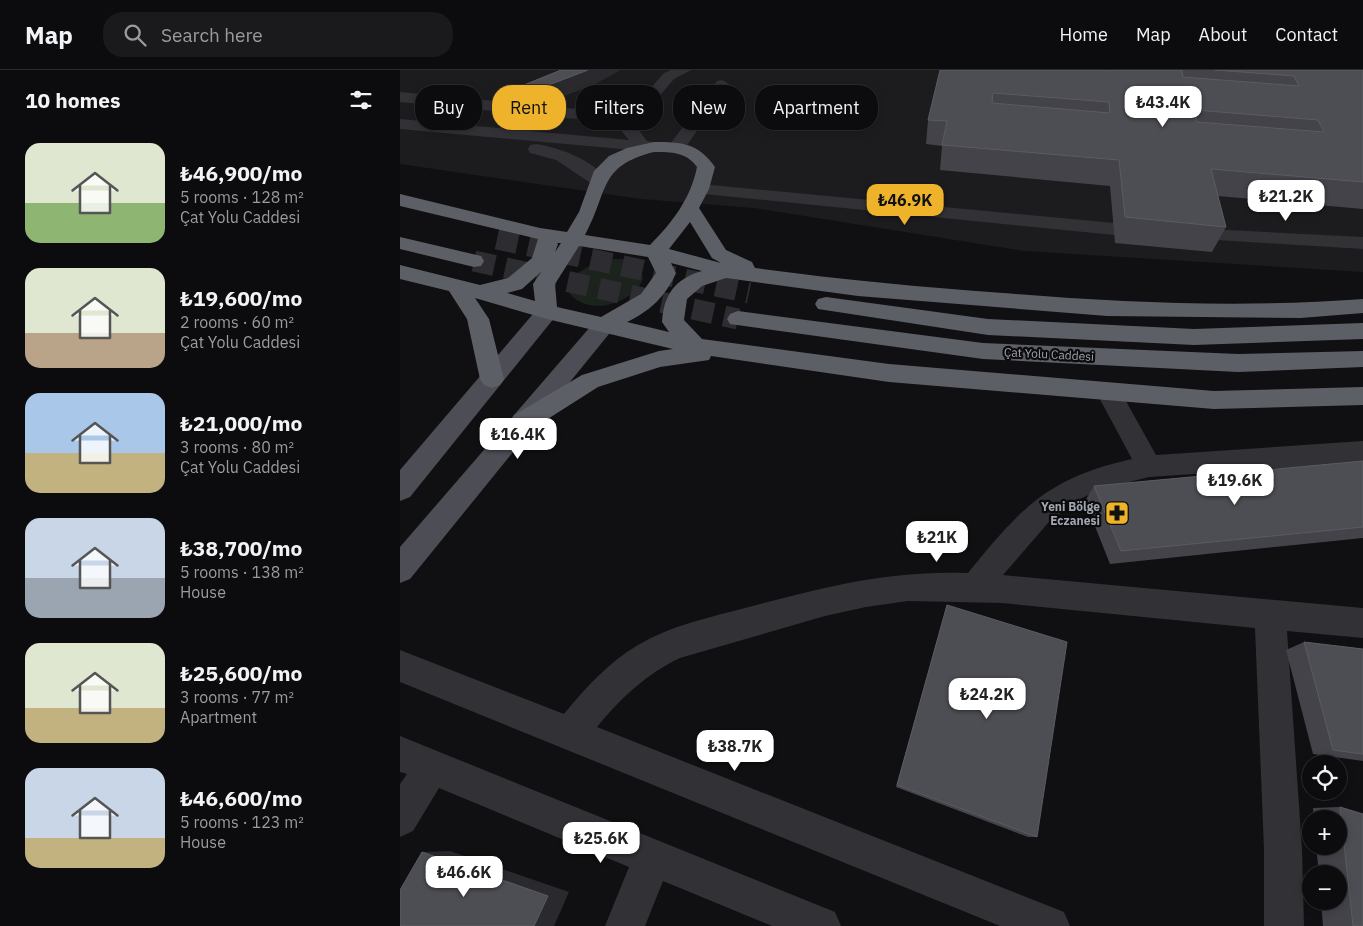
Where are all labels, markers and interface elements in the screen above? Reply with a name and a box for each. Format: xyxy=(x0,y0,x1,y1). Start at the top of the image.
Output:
search box xyxy=(103,12,453,57)
text: Map xyxy=(25,19,73,51)
icon: search xyxy=(121,21,149,49)
text: Search here xyxy=(161,23,263,47)
text: Home xyxy=(1060,23,1108,46)
text: Map xyxy=(1136,23,1171,46)
text: About xyxy=(1199,23,1247,46)
text: Contact xyxy=(1275,23,1338,46)
chip: Buy xyxy=(415,85,482,130)
chip: Rent xyxy=(492,85,566,130)
chip: Filters xyxy=(576,85,663,130)
chip: New xyxy=(673,85,745,130)
chip: Apartment xyxy=(755,85,878,130)
pin: ₺43.4K xyxy=(1122,85,1204,128)
text: 10 homes xyxy=(25,86,121,114)
icon: filters xyxy=(347,86,375,114)
text: ₺43.4K xyxy=(1136,92,1190,112)
text: ₺46,900/mo xyxy=(180,159,302,187)
icon: home xyxy=(65,163,125,223)
pin: ₺21.2K xyxy=(1245,180,1327,222)
pin: ₺46.9K xyxy=(864,184,946,226)
text: ₺21.2K xyxy=(1259,186,1313,206)
text: 5 rooms · 128 m² xyxy=(180,187,304,207)
text: ₺46.9K xyxy=(878,190,932,210)
text: Çat Yolu Caddesi xyxy=(180,207,300,227)
text: ₺19,600/mo xyxy=(180,284,302,312)
icon: home xyxy=(65,288,125,348)
text: 2 rooms · 60 m² xyxy=(180,312,294,332)
text: Çat Yolu Caddesi xyxy=(180,332,300,352)
street label: Çat Yolu Caddesi xyxy=(1004,344,1094,364)
text: ₺21,000/mo xyxy=(180,409,302,437)
icon: home xyxy=(65,413,125,473)
pin: ₺16.4K xyxy=(477,418,559,460)
text: ₺16.4K xyxy=(491,424,545,444)
text: 3 rooms · 80 m² xyxy=(180,437,294,457)
text: Çat Yolu Caddesi xyxy=(180,457,300,477)
pin: ₺19.6K xyxy=(1194,464,1276,506)
text: ₺19.6K xyxy=(1208,470,1262,490)
place label: Yeni Bölge Eczanesi xyxy=(1041,499,1100,528)
pharmacy icon: Yeni Bölge Eczanesi xyxy=(1104,500,1130,526)
pin: ₺21K xyxy=(907,520,967,563)
text: ₺21K xyxy=(917,527,957,547)
text: ₺38,700/mo xyxy=(180,534,302,562)
icon: home xyxy=(65,538,125,598)
text: 5 rooms · 138 m² xyxy=(180,562,304,582)
text: House xyxy=(180,582,226,602)
text: ₺25,600/mo xyxy=(180,659,302,687)
icon: home xyxy=(65,663,125,723)
pin: ₺24.2K xyxy=(946,678,1028,720)
text: ₺24.2K xyxy=(960,684,1014,704)
text: 3 rooms · 77 m² xyxy=(180,687,294,707)
text: Apartment xyxy=(180,707,257,727)
pin: ₺38.7K xyxy=(694,730,776,772)
text: ₺38.7K xyxy=(708,736,762,756)
map controls xyxy=(1302,755,1347,910)
button: locate xyxy=(1302,755,1347,800)
text: ₺46,600/mo xyxy=(180,784,302,812)
icon: home xyxy=(65,788,125,848)
button: + xyxy=(1302,810,1347,855)
text: 5 rooms · 123 m² xyxy=(180,812,304,832)
pin: ₺25.6K xyxy=(560,822,642,864)
text: ₺25.6K xyxy=(574,828,628,848)
text: House xyxy=(180,832,226,852)
pin: ₺46.6K xyxy=(423,856,505,898)
text: ₺46.6K xyxy=(437,862,491,882)
button: − xyxy=(1302,865,1347,910)

